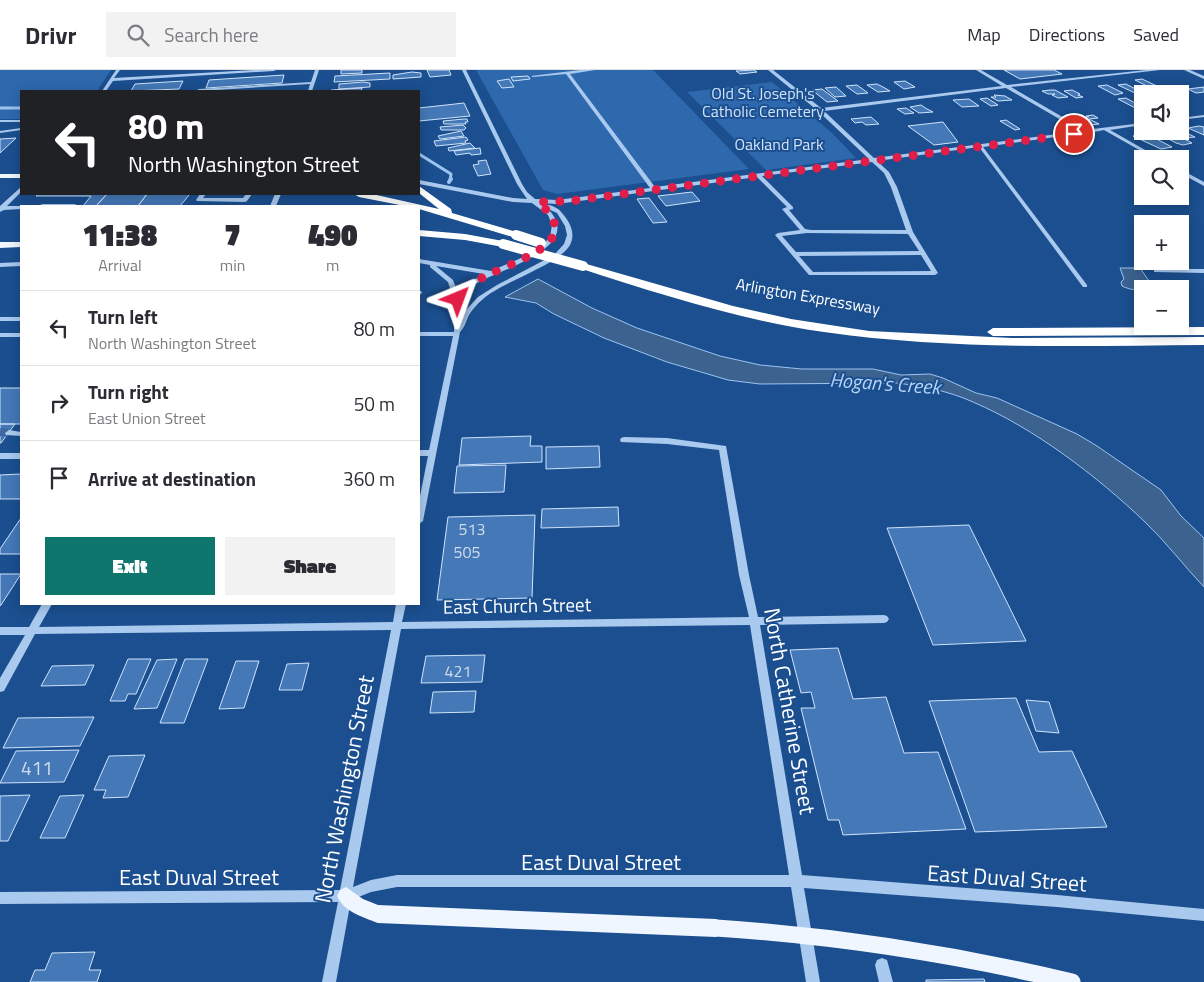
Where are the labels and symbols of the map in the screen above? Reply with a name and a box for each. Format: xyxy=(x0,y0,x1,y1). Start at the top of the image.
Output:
park label: Old St. Joseph's Catholic Cemetery xyxy=(702,81,824,123)
pin xyxy=(1053,113,1095,155)
park label: Oakland Park xyxy=(734,132,824,156)
position arrow xyxy=(431,272,483,324)
street label: Arlington Expressway xyxy=(734,272,882,321)
water label: Hogan's Creek xyxy=(829,364,943,402)
house number: 513 xyxy=(459,517,485,541)
house number: 505 xyxy=(454,540,480,564)
street label: East Church Street xyxy=(443,589,592,621)
street label: North Catherine Street xyxy=(755,605,825,817)
house number: 421 xyxy=(445,659,471,683)
street label: North Washington Street xyxy=(305,672,383,906)
house number: 411 xyxy=(21,753,53,782)
street label: East Duval Street xyxy=(521,845,681,879)
street label: East Duval Street xyxy=(926,855,1088,901)
street label: East Duval Street xyxy=(119,860,279,894)

